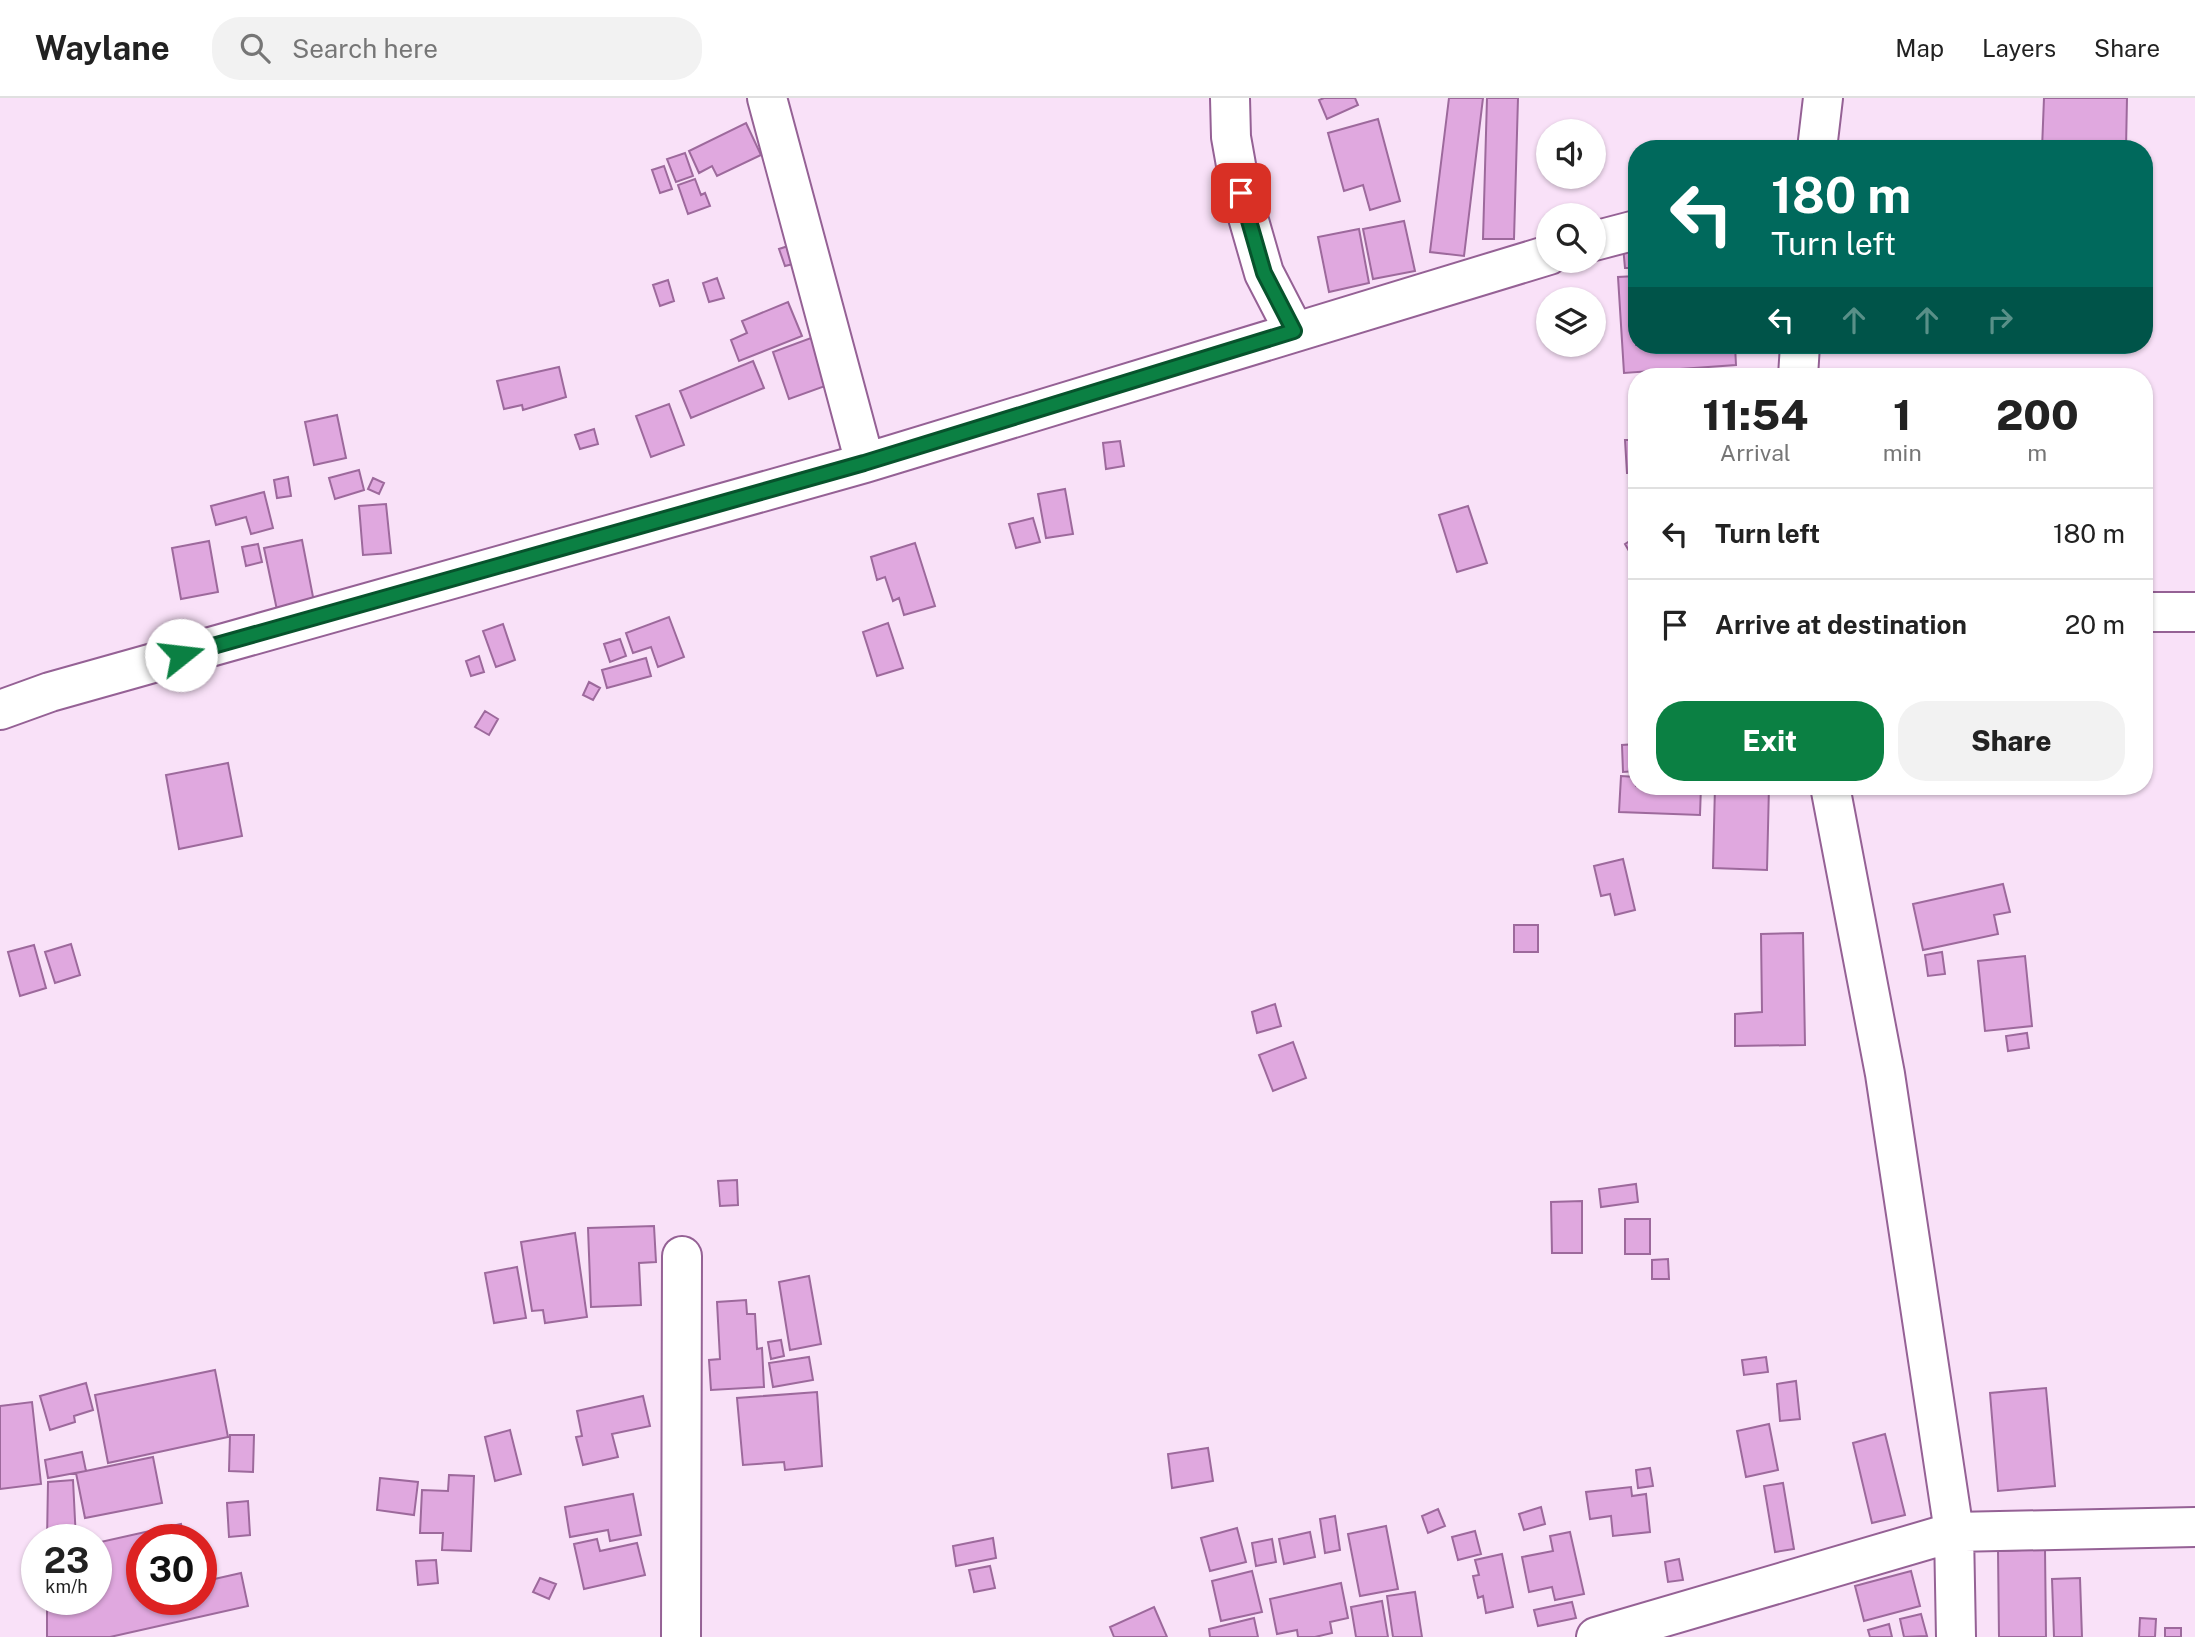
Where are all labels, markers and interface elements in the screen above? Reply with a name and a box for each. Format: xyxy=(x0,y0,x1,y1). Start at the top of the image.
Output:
search box xyxy=(212,17,702,80)
text: Waylane xyxy=(35,29,170,67)
icon: search xyxy=(236,29,274,67)
text: Search here xyxy=(292,33,438,64)
text: Map xyxy=(1895,34,1944,62)
text: Layers xyxy=(1982,34,2056,62)
text: Share xyxy=(2094,34,2160,62)
map controls xyxy=(1536,119,1606,357)
button: sound xyxy=(1536,119,1606,189)
pin xyxy=(1211,163,1271,223)
text: 180 m xyxy=(1771,166,1911,224)
icon: left xyxy=(1656,168,1747,259)
icon: arrive xyxy=(1222,174,1260,212)
button: search xyxy=(1536,203,1606,273)
text: Turn left xyxy=(1771,225,1896,262)
button: layers xyxy=(1536,287,1606,357)
icon: left xyxy=(1762,301,1800,339)
icon: ahead xyxy=(1835,301,1873,339)
icon: ahead xyxy=(1908,301,1946,339)
icon: right xyxy=(1981,301,2019,339)
text: 11:54 xyxy=(1702,390,1808,439)
text: 1 xyxy=(1893,390,1911,439)
text: 200 xyxy=(1996,390,2079,439)
text: Arrival xyxy=(1720,439,1791,466)
text: min xyxy=(1883,439,1922,466)
text: m xyxy=(2027,439,2047,466)
icon: left xyxy=(1656,515,1694,553)
text: Turn left xyxy=(1715,518,1820,549)
text: 180 m xyxy=(2053,518,2125,549)
icon: arrive xyxy=(1656,606,1694,644)
text: Arrive at destination xyxy=(1715,609,1967,640)
text: 20 m xyxy=(2065,609,2125,640)
position arrow xyxy=(144,618,218,692)
button: Exit xyxy=(1656,701,1884,781)
button: Share xyxy=(1898,701,2125,781)
speed limit sign: 30 xyxy=(126,1524,217,1615)
text: 23 xyxy=(44,1540,89,1581)
text: km/h xyxy=(45,1576,88,1597)

